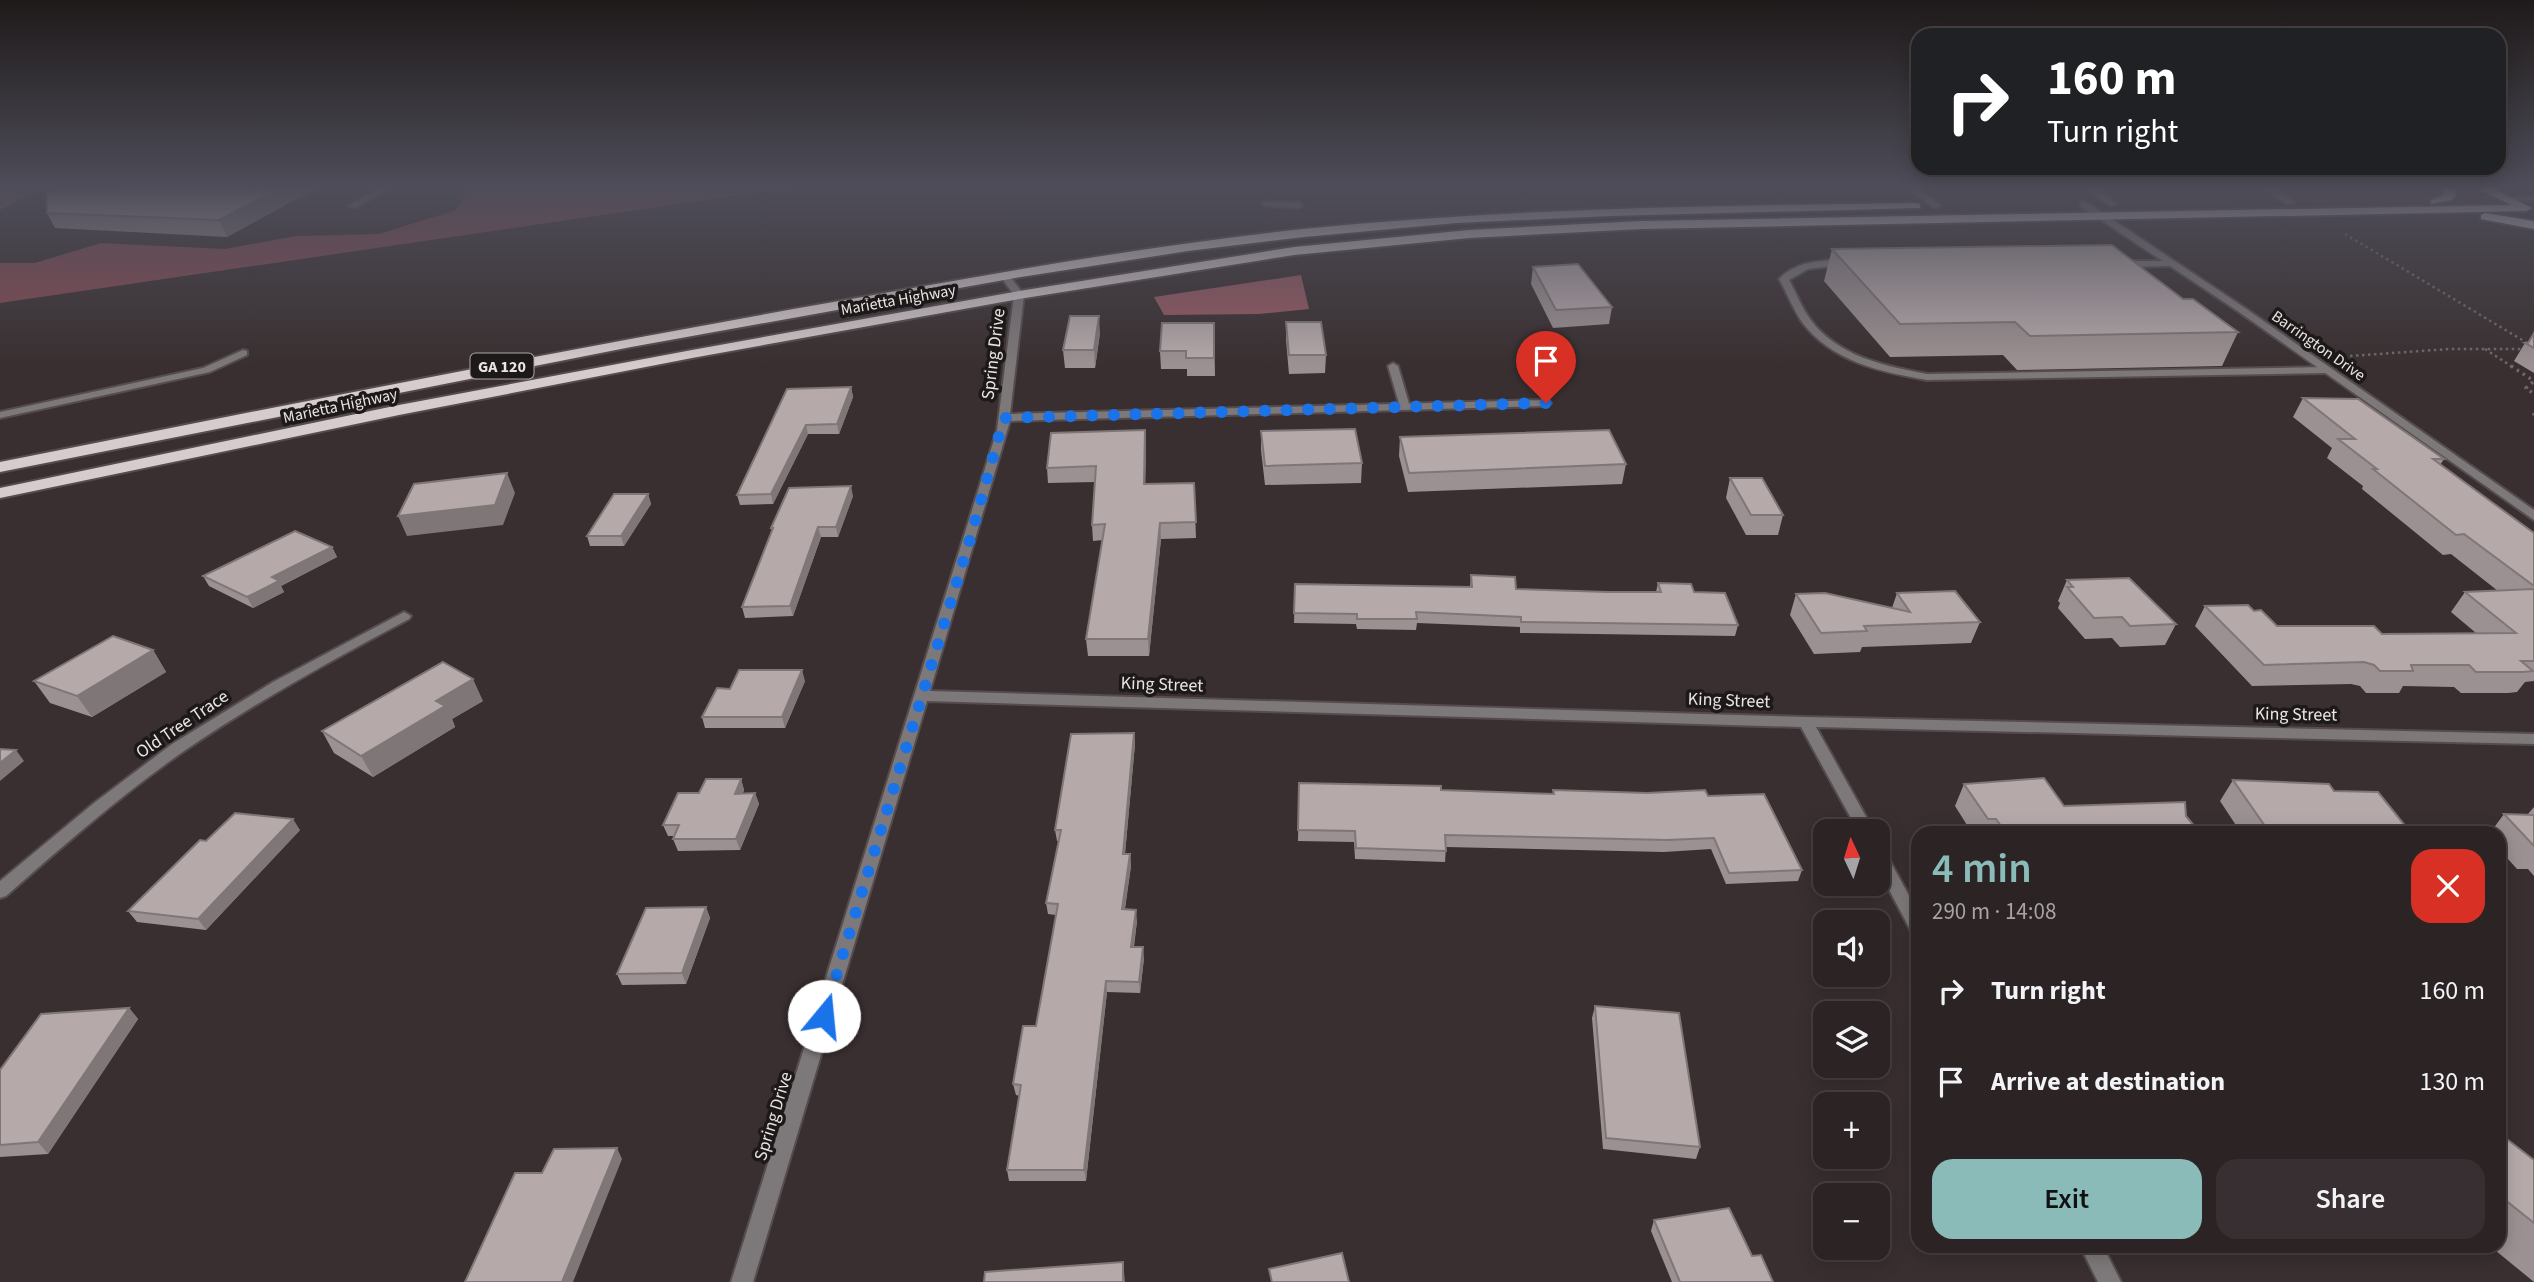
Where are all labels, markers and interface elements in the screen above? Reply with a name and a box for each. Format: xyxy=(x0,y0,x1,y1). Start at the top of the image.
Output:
text: 160 m xyxy=(2047,44,2176,114)
icon: right xyxy=(1932,56,2023,147)
text: Turn right xyxy=(2047,109,2178,155)
street label: Marietta Highway xyxy=(839,279,958,321)
street label: Barrington Drive xyxy=(2267,305,2370,386)
street label: Spring Drive xyxy=(975,307,1012,401)
pin xyxy=(1516,331,1576,403)
icon: arrive xyxy=(1527,342,1565,380)
road number: GA 120 xyxy=(470,354,534,378)
street label: Marietta Highway xyxy=(281,383,400,429)
street label: King Street xyxy=(1120,671,1204,698)
street label: Old Tree Trace xyxy=(131,684,234,765)
street label: King Street xyxy=(1687,687,1771,714)
street label: King Street xyxy=(2255,701,2337,728)
north arrow xyxy=(1813,819,1890,896)
map controls xyxy=(1813,819,1890,1260)
text: 4 min xyxy=(1932,839,2032,899)
button: close xyxy=(2411,849,2485,923)
text: 290 m · 14:08 xyxy=(1932,895,2056,928)
button: sound xyxy=(1813,910,1890,987)
icon: right xyxy=(1932,972,1970,1010)
text: Turn right xyxy=(1991,972,2106,1009)
text: 160 m xyxy=(2419,972,2485,1009)
position arrow xyxy=(787,979,861,1053)
button: layers xyxy=(1813,1001,1890,1078)
icon: arrive xyxy=(1932,1063,1970,1101)
text: Arrive at destination xyxy=(1991,1063,2225,1100)
text: 130 m xyxy=(2419,1063,2485,1100)
street label: Spring Drive xyxy=(748,1069,799,1164)
button: + xyxy=(1813,1092,1890,1169)
button: Exit xyxy=(1932,1159,2202,1239)
button: Share xyxy=(2216,1159,2485,1239)
button: − xyxy=(1813,1183,1890,1260)

